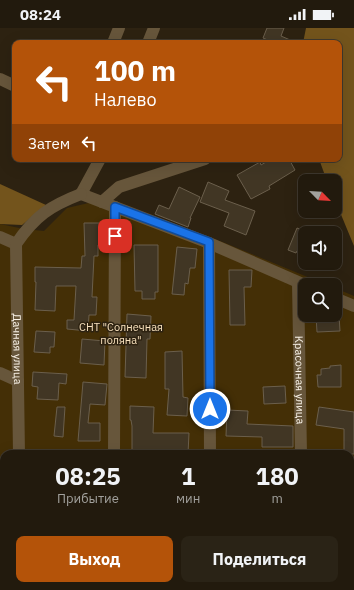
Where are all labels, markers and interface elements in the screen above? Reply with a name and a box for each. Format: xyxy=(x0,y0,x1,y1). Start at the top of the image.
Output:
text: 08:24 xyxy=(20,5,61,24)
text: 100 m xyxy=(94,52,176,89)
icon: left xyxy=(28,56,80,108)
text: Налево xyxy=(94,88,157,111)
icon: left xyxy=(78,132,100,154)
text: Затем xyxy=(28,134,70,153)
north arrow xyxy=(298,174,342,218)
map controls xyxy=(298,174,342,322)
pin xyxy=(98,219,132,253)
icon: arrive xyxy=(104,225,126,247)
button: sound xyxy=(298,226,342,270)
button: search xyxy=(298,278,342,322)
street label: Дачная улица xyxy=(10,313,25,385)
park label: СНТ "Солнечная поляна" xyxy=(79,320,163,347)
street label: Красочная улица xyxy=(292,336,307,424)
position arrow xyxy=(189,388,231,430)
text: 08:25 xyxy=(55,460,121,492)
text: 1 xyxy=(181,460,195,492)
text: 180 xyxy=(256,460,299,492)
text: Прибытие xyxy=(57,490,119,507)
text: мин xyxy=(176,490,200,507)
text: m xyxy=(271,490,283,507)
button: Выход xyxy=(16,536,173,582)
button: Поделиться xyxy=(181,536,338,582)

